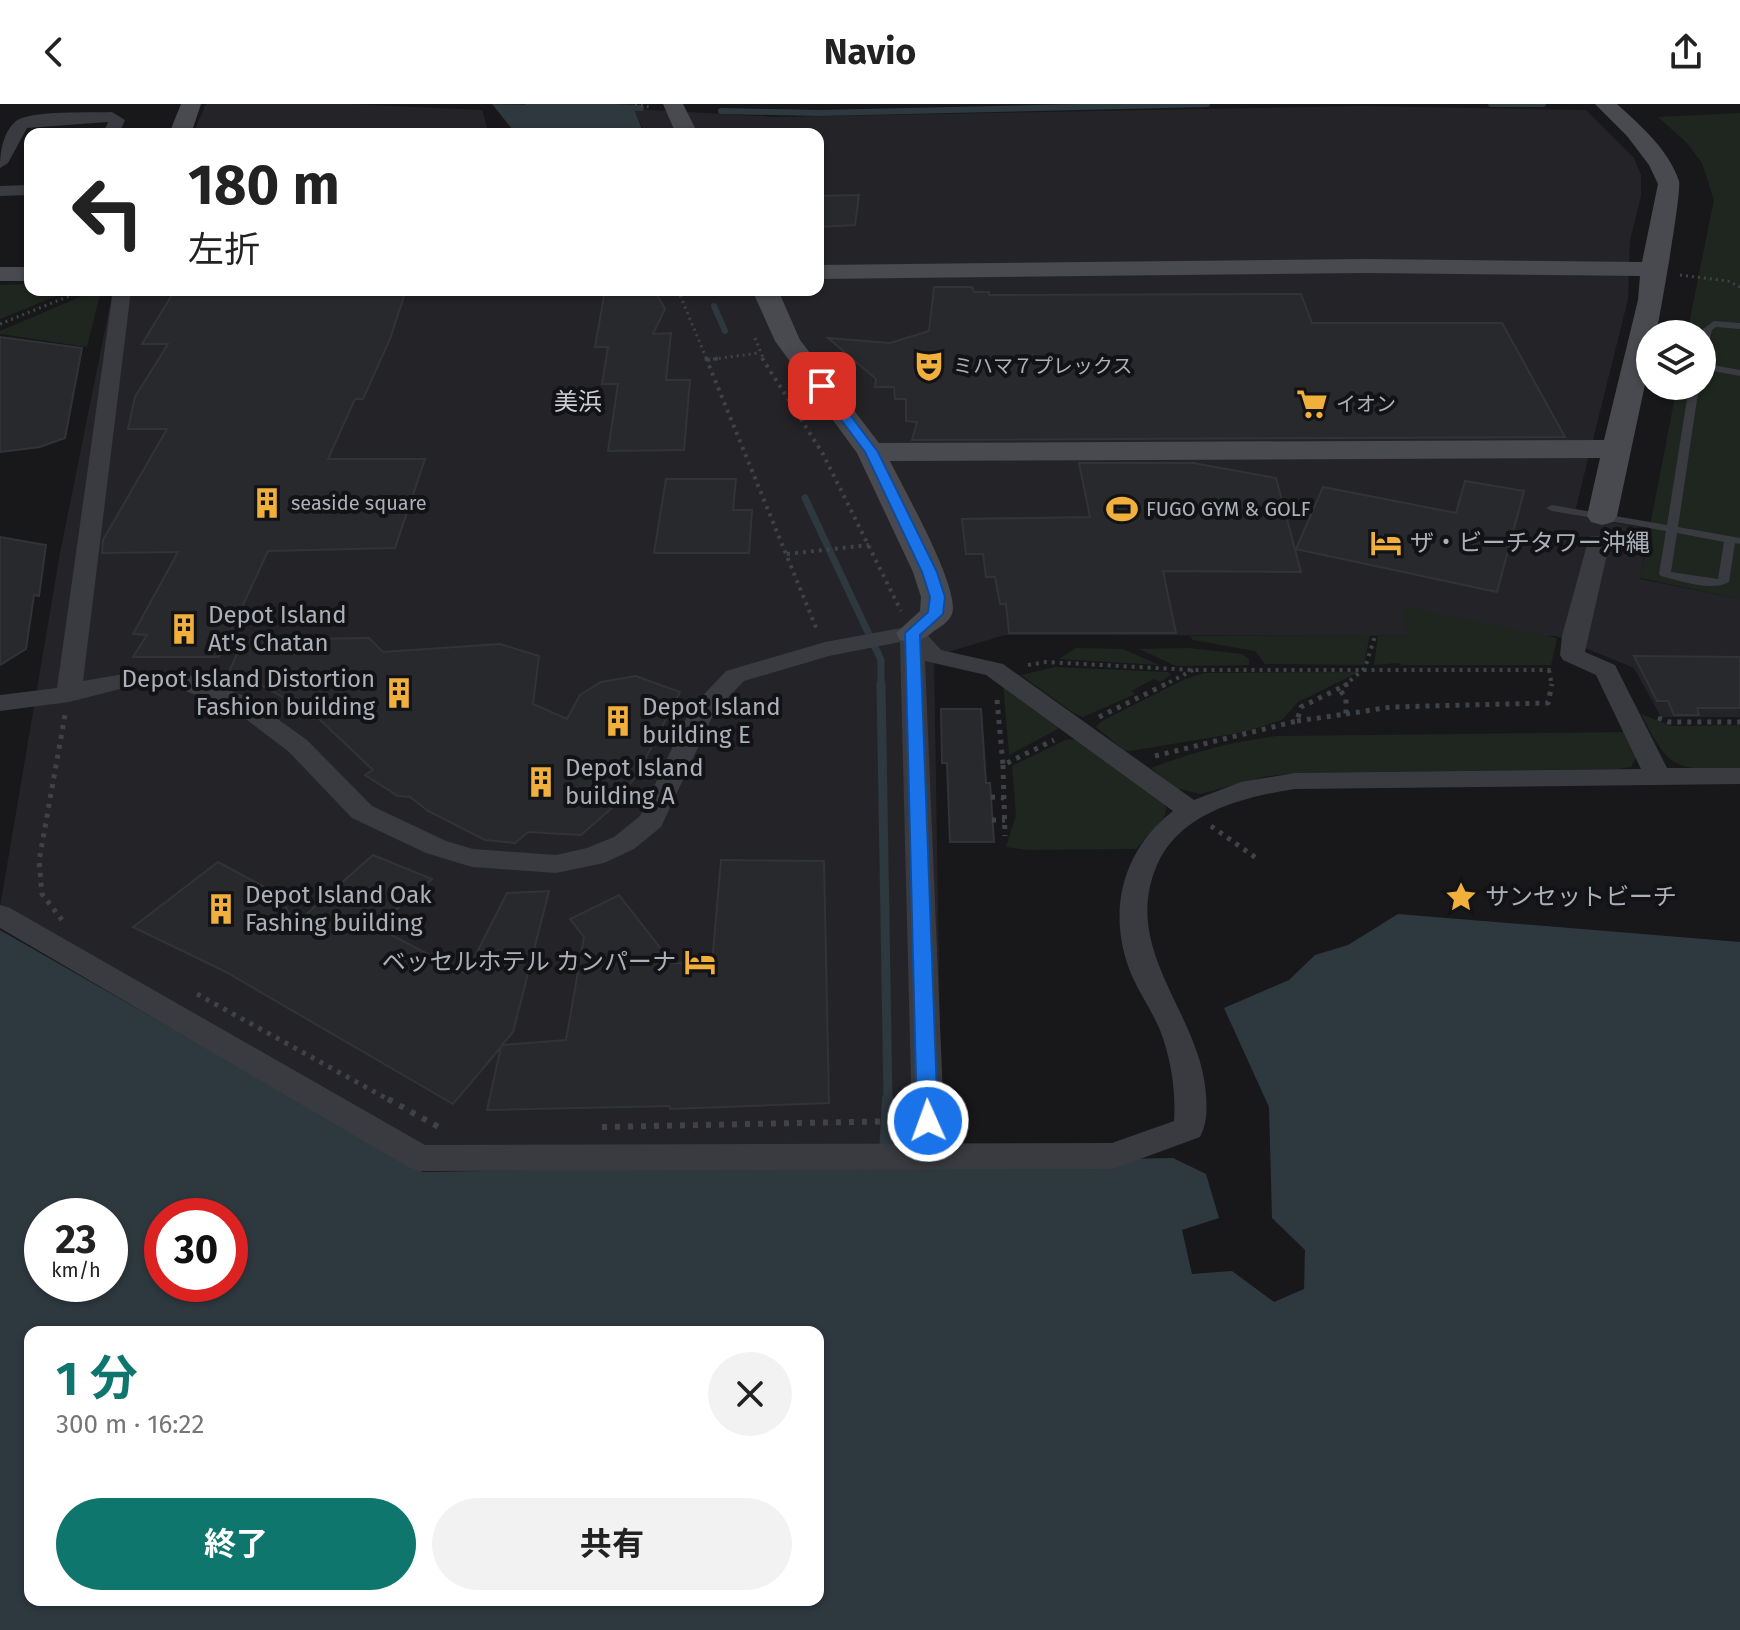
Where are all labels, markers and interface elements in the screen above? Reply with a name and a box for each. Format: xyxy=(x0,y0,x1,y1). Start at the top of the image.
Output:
icon: back xyxy=(32,30,76,74)
text: Navio xyxy=(824,30,916,74)
icon: share xyxy=(1664,30,1708,74)
text: 180 m xyxy=(188,152,340,219)
icon: left xyxy=(56,160,160,264)
text: 左折 xyxy=(188,228,260,272)
map controls xyxy=(1636,320,1716,400)
button: layers xyxy=(1636,320,1716,400)
theatre icon: ミハマ７プレックス xyxy=(912,349,946,383)
pin xyxy=(788,352,856,420)
place label: ミハマ７プレックス xyxy=(953,354,1132,378)
icon: arrive xyxy=(800,364,844,408)
supermarket icon: イオン xyxy=(1295,387,1329,421)
district label: 美浜 xyxy=(554,388,602,416)
place label: イオン xyxy=(1336,392,1396,416)
building icon: seaside square xyxy=(250,486,284,520)
place label: seaside square xyxy=(291,491,427,515)
sports icon: FUGO GYM & GOLF xyxy=(1105,492,1139,526)
place label: FUGO GYM & GOLF xyxy=(1146,497,1311,521)
hotel icon: ザ・ビーチタワー沖縄 xyxy=(1369,526,1403,560)
place label: ザ・ビーチタワー沖縄 xyxy=(1410,529,1650,557)
place label: Depot Island At's Chatan xyxy=(208,601,347,657)
building icon: Depot Island At's Chatan xyxy=(167,612,201,646)
place label: Depot Island Distortion Fashion building xyxy=(122,665,376,721)
building icon: Depot Island Distortion Fashion building xyxy=(382,676,416,710)
place label: Depot Island building E xyxy=(642,693,781,749)
building icon: Depot Island building E xyxy=(601,704,635,738)
place label: Depot Island building A xyxy=(565,754,704,810)
building icon: Depot Island building A xyxy=(524,765,558,799)
place icon: サンセットビーチ xyxy=(1444,880,1478,914)
place label: Depot Island Oak Fashing building xyxy=(245,881,432,937)
place label: サンセットビーチ xyxy=(1485,883,1677,911)
building icon: Depot Island Oak Fashing building xyxy=(204,892,238,926)
hotel icon: ベッセルホテル カンパーナ xyxy=(683,945,717,979)
place label: ベッセルホテル カンパーナ xyxy=(382,948,676,976)
position arrow xyxy=(886,1079,970,1163)
speed limit sign: 30 xyxy=(144,1198,248,1302)
text: 23 xyxy=(55,1216,97,1264)
text: km/h xyxy=(51,1258,101,1282)
text: 1 分 xyxy=(56,1350,138,1408)
button: close xyxy=(708,1352,792,1436)
text: 300 m · 16:22 xyxy=(56,1409,204,1440)
button: 終了 xyxy=(56,1498,416,1590)
button: 共有 xyxy=(432,1498,792,1590)

